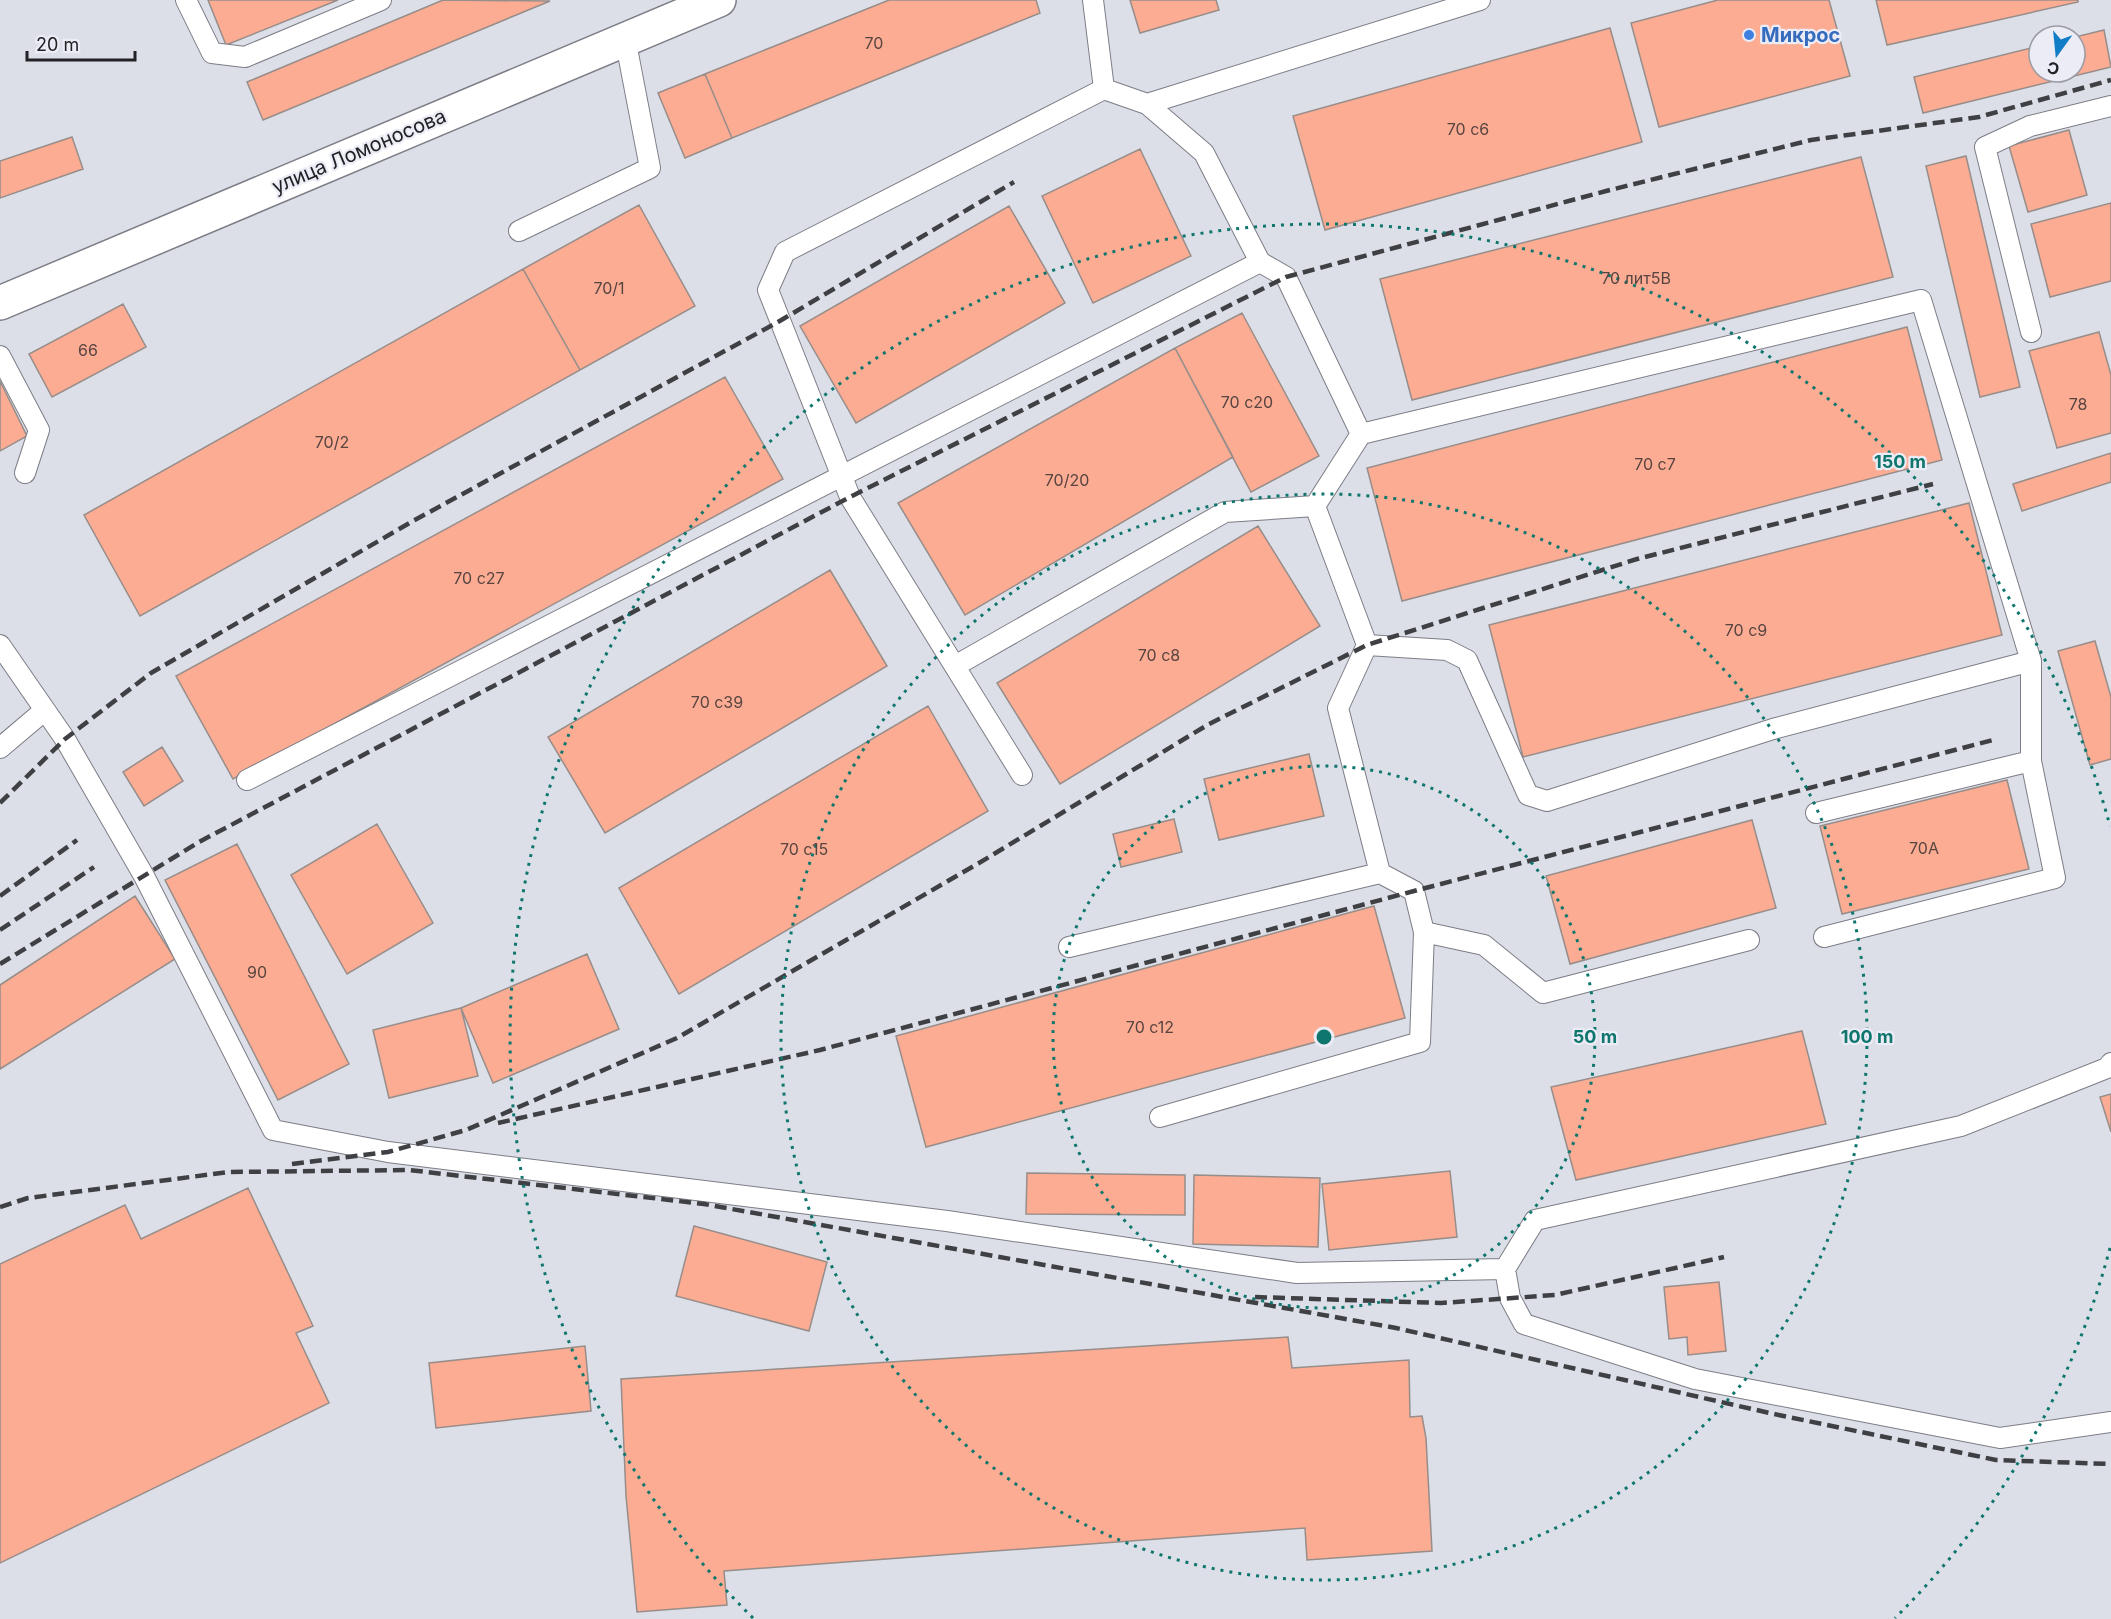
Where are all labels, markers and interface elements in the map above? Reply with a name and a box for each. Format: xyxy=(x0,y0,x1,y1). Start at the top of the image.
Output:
place label: Микрос xyxy=(1761,23,1840,47)
scale bar xyxy=(27,24,135,62)
north arrow xyxy=(2027,24,2087,84)
marker: Микрос xyxy=(1742,28,1756,42)
house number: 70 xyxy=(865,33,883,53)
text: 20 m xyxy=(36,34,79,55)
text: С xyxy=(2045,57,2061,80)
street label: улица Ломоносова xyxy=(268,104,450,198)
house number: 70 с6 xyxy=(1447,119,1489,139)
house number: 70 лит5В xyxy=(1601,268,1671,288)
house number: 70/1 xyxy=(593,278,625,298)
house number: 66 xyxy=(78,340,98,360)
house number: 70 с20 xyxy=(1221,392,1273,412)
house number: 78 xyxy=(2069,394,2087,414)
house number: 70/2 xyxy=(315,432,349,452)
text: 150 m xyxy=(1874,451,1926,472)
house number: 70 с7 xyxy=(1634,454,1676,474)
house number: 70/20 xyxy=(1045,470,1089,490)
house number: 70 с27 xyxy=(453,568,505,588)
house number: 70 с9 xyxy=(1725,620,1767,640)
house number: 70 с8 xyxy=(1138,645,1180,665)
house number: 70 с39 xyxy=(691,692,743,712)
house number: 70А xyxy=(1909,838,1939,858)
house number: 70 с15 xyxy=(780,839,828,859)
house number: 90 xyxy=(247,962,267,982)
house number: 70 с12 xyxy=(1126,1017,1174,1037)
text: 50 m xyxy=(1573,1026,1617,1047)
text: 100 m xyxy=(1841,1026,1893,1047)
centre of rings xyxy=(1314,1027,1334,1047)

